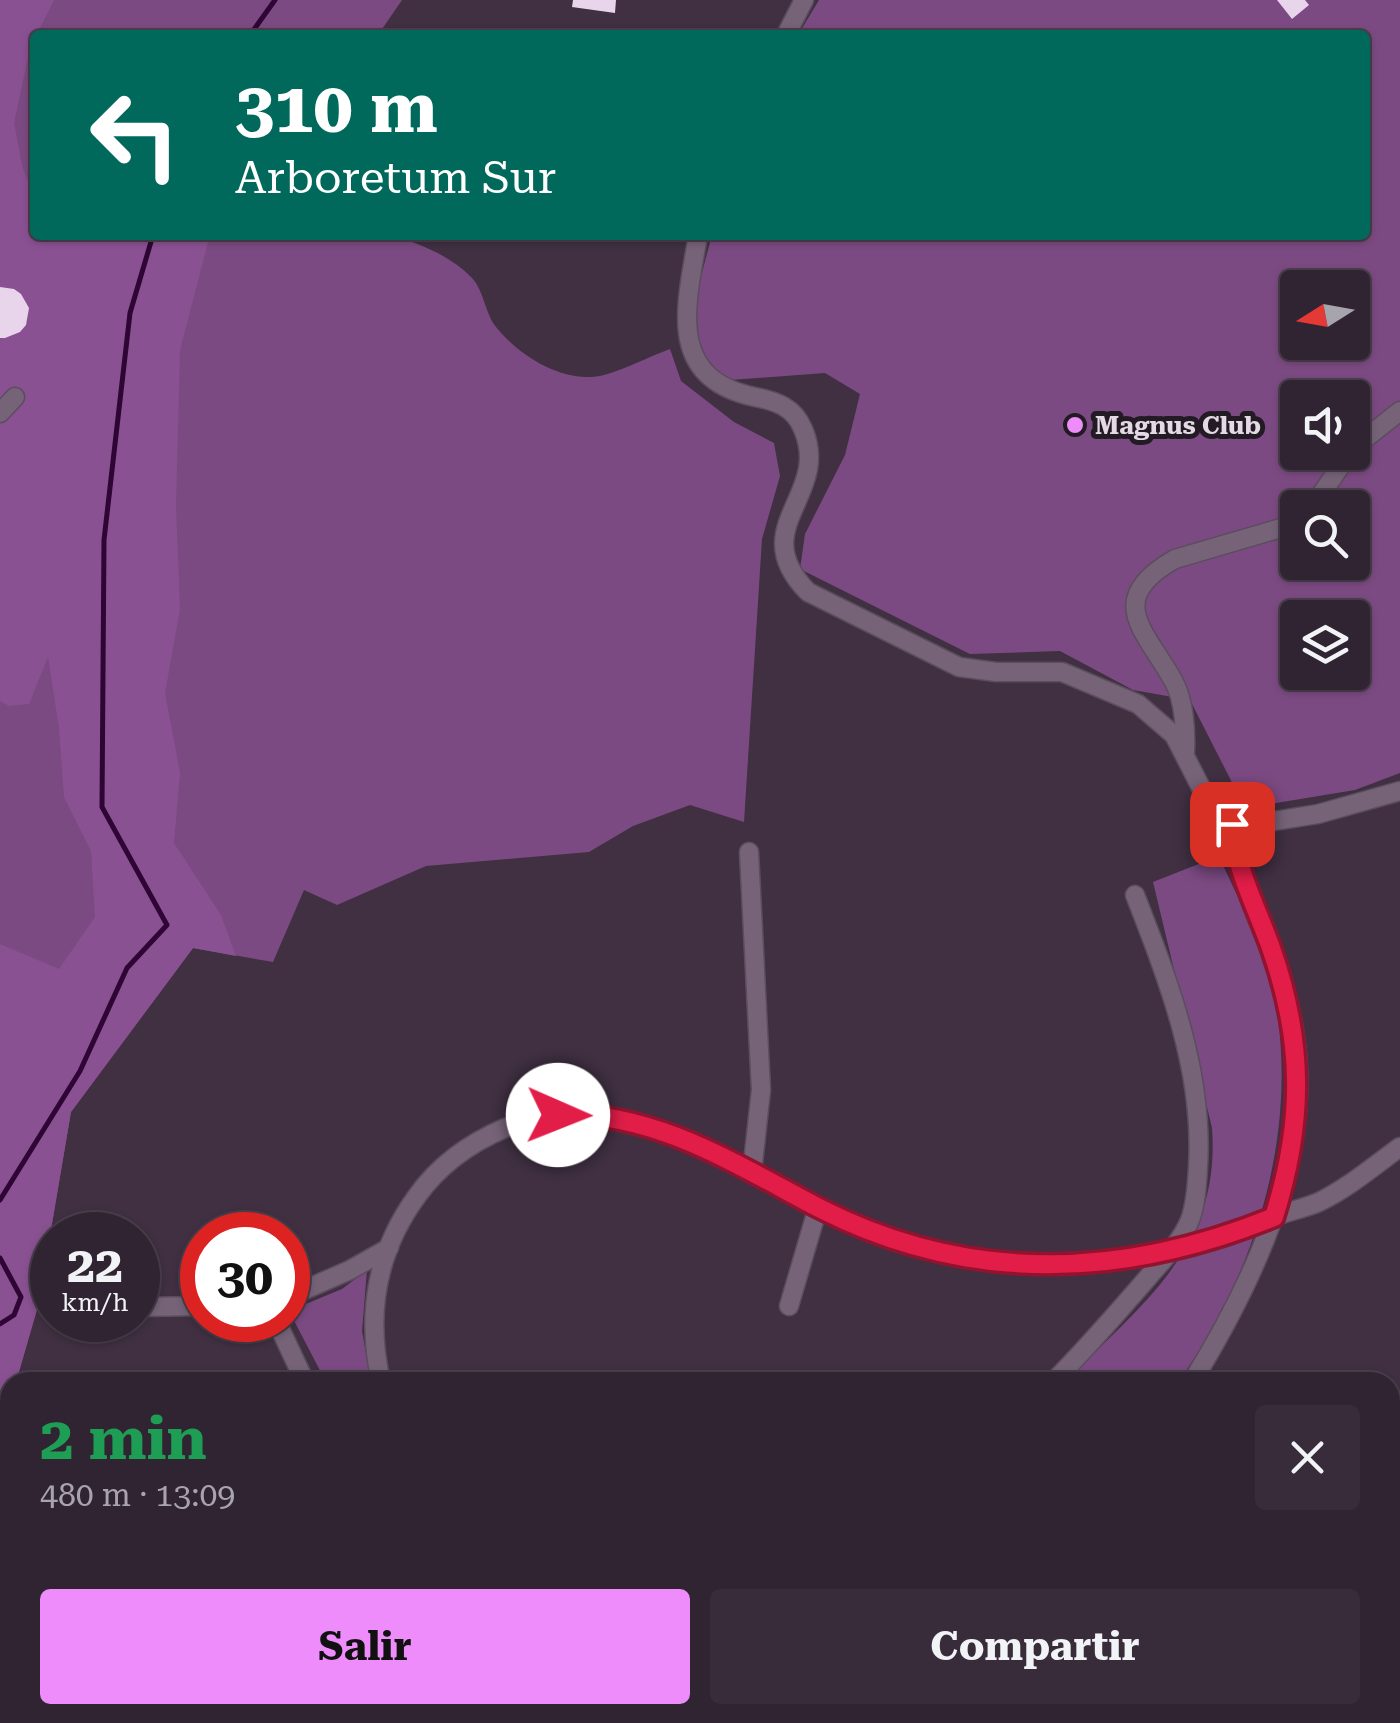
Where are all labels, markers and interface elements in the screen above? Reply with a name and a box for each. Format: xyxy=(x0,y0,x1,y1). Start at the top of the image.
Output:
text: 310 m xyxy=(235,67,438,149)
icon: left xyxy=(70,70,200,200)
text: Arboretum Sur xyxy=(235,151,556,204)
north arrow xyxy=(1280,270,1370,360)
map controls xyxy=(1280,270,1370,690)
button: sound xyxy=(1280,380,1370,470)
place label: Magnus Club xyxy=(1095,411,1261,440)
marker: Magnus Club xyxy=(1064,414,1086,436)
button: search xyxy=(1280,490,1370,580)
button: layers xyxy=(1280,600,1370,690)
pin xyxy=(1190,782,1275,867)
icon: arrive xyxy=(1205,797,1260,852)
position arrow xyxy=(506,1063,610,1167)
speed limit sign: 30 xyxy=(180,1212,310,1342)
text: 22 xyxy=(67,1236,123,1294)
text: km/h xyxy=(62,1288,128,1317)
text: 2 min xyxy=(40,1403,207,1474)
button: close xyxy=(1255,1405,1360,1510)
text: 480 m · 13:09 xyxy=(40,1476,235,1514)
button: Salir xyxy=(40,1589,690,1704)
button: Compartir xyxy=(710,1589,1360,1704)

